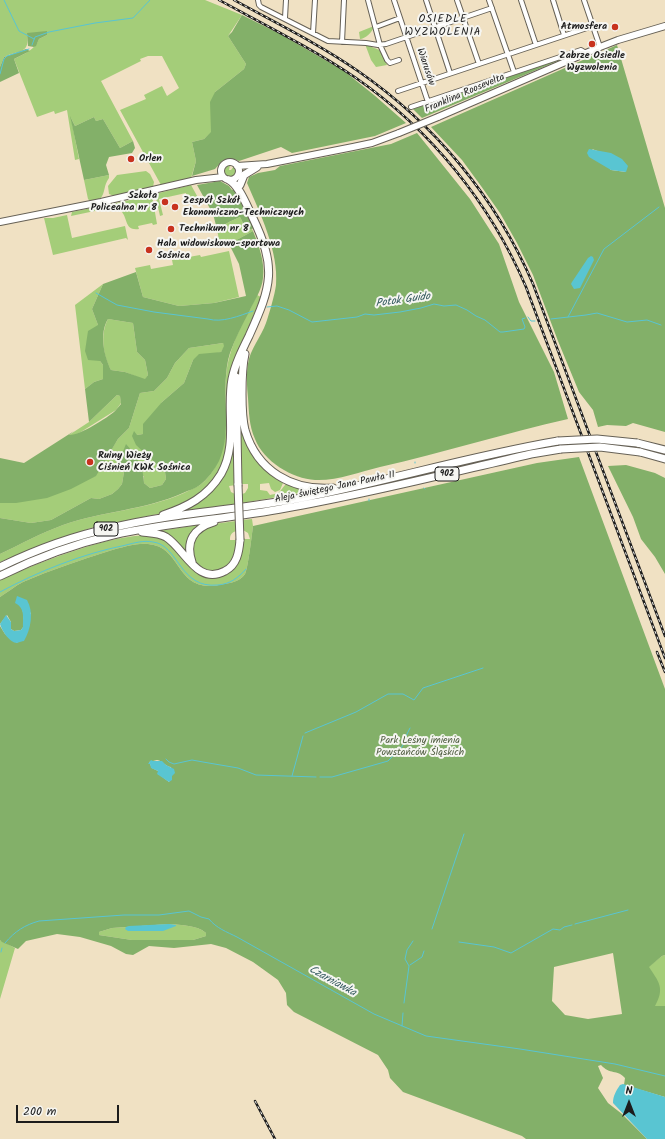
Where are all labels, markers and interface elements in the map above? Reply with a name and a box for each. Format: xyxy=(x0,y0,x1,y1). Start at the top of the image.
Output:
district label: OSIEDLE WYZWOLENIA xyxy=(404,13,482,39)
place label: Atmosfera xyxy=(561,21,607,33)
marker: Atmosfera xyxy=(610,22,620,32)
marker: Zabrze Osiedle Wyzwolenia xyxy=(587,39,597,49)
street label: Wiarusów xyxy=(413,47,437,87)
place label: Zabrze Osiedle Wyzwolenia xyxy=(559,50,625,74)
street label: Franklina Roosevelta xyxy=(423,72,507,116)
place label: Orlen xyxy=(139,153,162,165)
marker: Orlen xyxy=(126,154,136,164)
place label: Szkoła Policealna nr 8 xyxy=(91,190,157,214)
place label: Zespół Szkół Ekonomiczno-Technicznych xyxy=(183,195,304,218)
marker: Szkoła Policealna nr 8 xyxy=(160,197,170,207)
marker: Zespół Szkół Ekonomiczno-Technicznych xyxy=(170,202,180,212)
place label: Technikum nr 8 xyxy=(179,223,249,235)
marker: Technikum nr 8 xyxy=(166,224,176,234)
place label: Hala widowiskowo-sportowa Sośnica xyxy=(157,238,280,262)
marker: Hala widowiskowo-sportowa Sośnica xyxy=(144,245,154,255)
water label: Potok Guido xyxy=(375,291,431,311)
place label: Ruiny Wieży Ciśnień KWK Sośnica xyxy=(98,450,190,474)
marker: Ruiny Wieży Ciśnień KWK Sośnica xyxy=(85,457,95,467)
road number: 902 xyxy=(435,467,459,481)
street label: Aleja świętego Jana Pawła II xyxy=(274,469,396,507)
road number: 902 xyxy=(94,522,118,536)
park label: Park Leśny imienia Powstańców Śląskich xyxy=(376,735,464,758)
water label: Czarniawka xyxy=(306,964,358,1000)
text: N xyxy=(626,1082,632,1100)
north arrow xyxy=(609,1083,649,1123)
scale bar xyxy=(18,1097,121,1123)
text: 200 m xyxy=(23,1102,56,1121)

